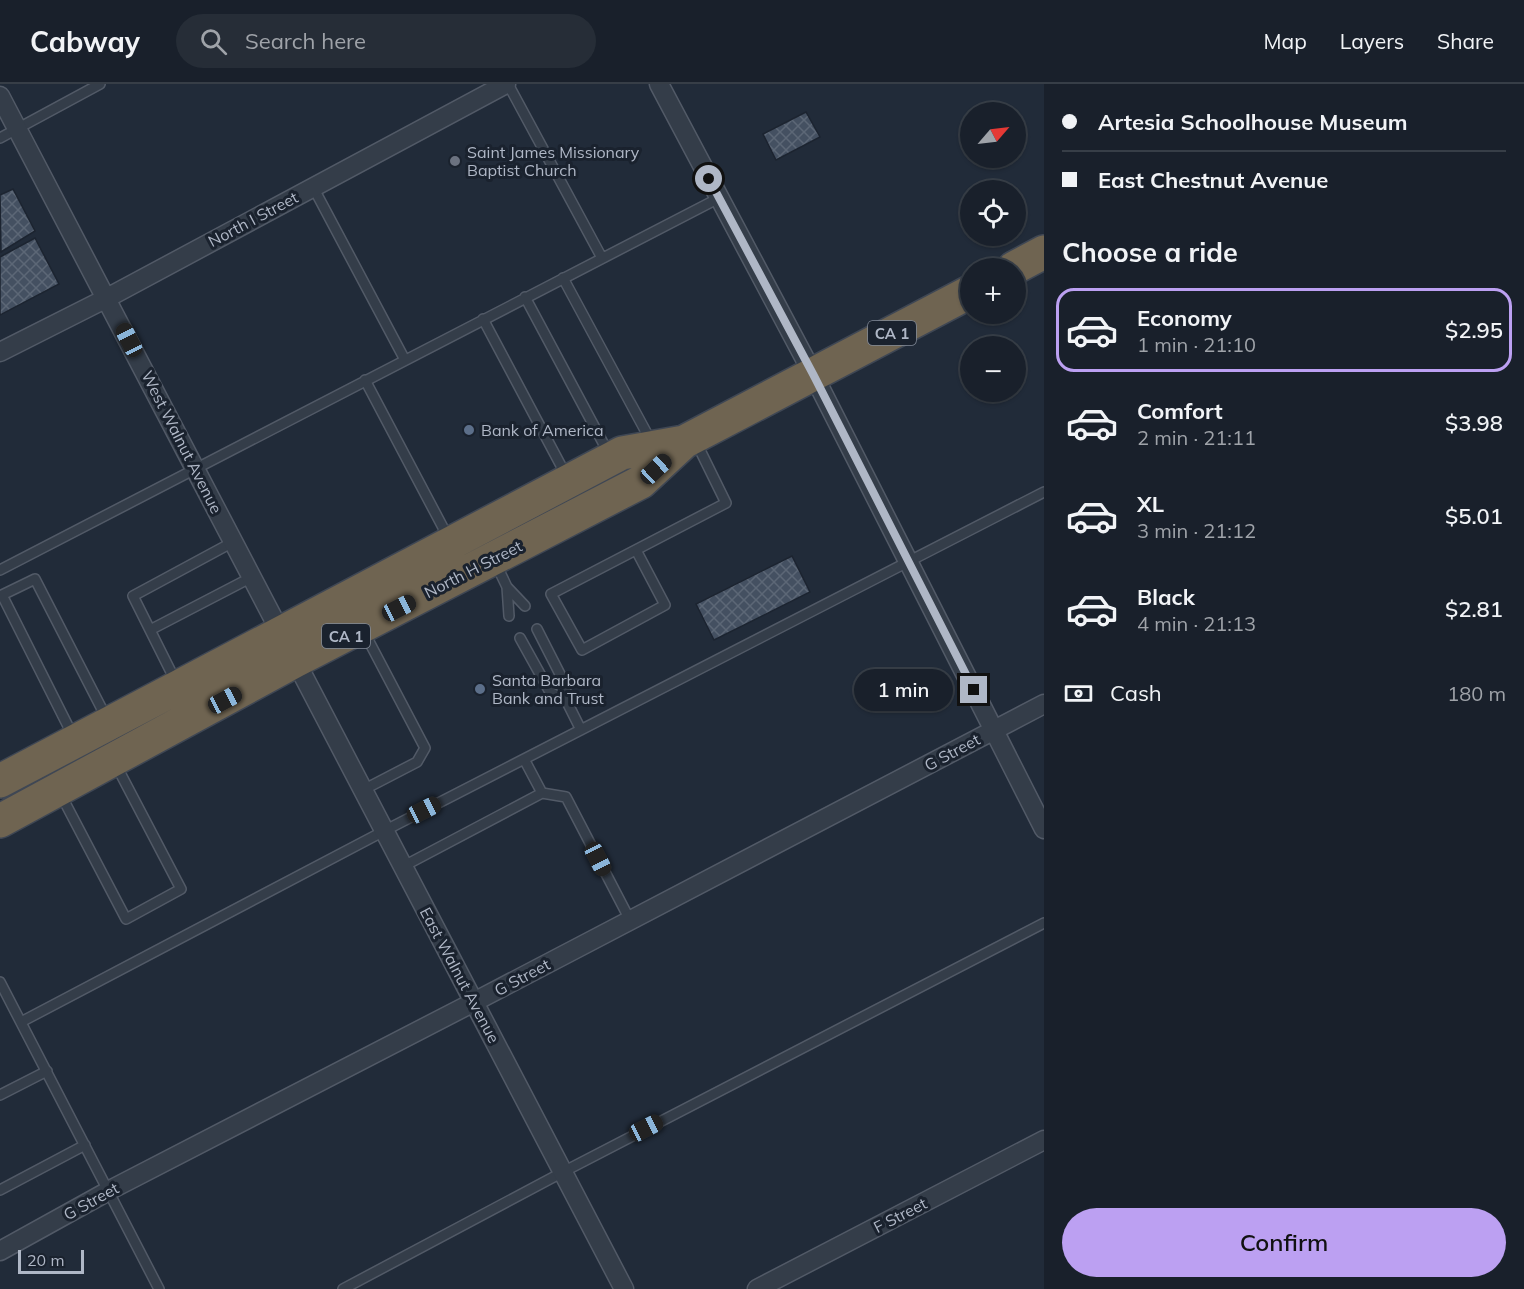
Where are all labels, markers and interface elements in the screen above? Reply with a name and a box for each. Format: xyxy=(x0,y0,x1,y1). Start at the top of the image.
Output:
search box xyxy=(176,14,596,68)
text: Cabway xyxy=(30,24,140,59)
icon: search xyxy=(197,25,230,58)
text: Search here xyxy=(245,27,366,55)
text: Map xyxy=(1264,28,1307,54)
text: Layers xyxy=(1340,28,1404,54)
text: Share xyxy=(1437,28,1494,54)
north arrow xyxy=(960,102,1026,168)
map controls xyxy=(960,102,1026,402)
text: Artesia Schoolhouse Museum xyxy=(1098,108,1408,136)
place label: Saint James Missionary Baptist Church xyxy=(467,142,640,180)
marker: Saint James Missionary Baptist Church xyxy=(448,154,462,168)
route start xyxy=(695,165,722,192)
text: East Chestnut Avenue xyxy=(1098,166,1328,194)
button: locate xyxy=(960,180,1026,246)
street label: North I Street xyxy=(205,187,302,251)
text: Choose a ride xyxy=(1062,235,1238,269)
button: + xyxy=(960,258,1026,324)
icon: car xyxy=(1065,303,1119,357)
text: Economy xyxy=(1137,304,1232,332)
text: $2.95 xyxy=(1445,316,1503,344)
car xyxy=(113,320,145,360)
road number: CA 1 xyxy=(868,321,916,345)
text: 1 min · 21:10 xyxy=(1137,332,1256,357)
button: − xyxy=(960,336,1026,402)
street label: West Walnut Avenue xyxy=(137,367,227,517)
icon: car xyxy=(1065,396,1119,450)
text: Comfort xyxy=(1137,397,1223,425)
text: $3.98 xyxy=(1445,409,1503,437)
place label: Bank of America xyxy=(481,420,604,440)
marker: Bank of America xyxy=(462,423,476,437)
text: 2 min · 21:11 xyxy=(1137,425,1256,450)
car xyxy=(637,450,675,488)
icon: car xyxy=(1065,489,1119,543)
text: XL xyxy=(1137,490,1164,518)
text: $5.01 xyxy=(1445,502,1503,530)
text: 3 min · 21:12 xyxy=(1137,518,1256,543)
street label: North H Street xyxy=(421,536,526,602)
icon: car xyxy=(1065,582,1119,636)
text: Black xyxy=(1137,583,1195,611)
car xyxy=(379,592,419,624)
text: $2.81 xyxy=(1445,595,1503,623)
text: 4 min · 21:13 xyxy=(1137,611,1256,636)
road number: CA 1 xyxy=(322,624,370,648)
callout: 1 min xyxy=(854,669,953,711)
place label: Santa Barbara Bank and Trust xyxy=(492,670,604,708)
route end xyxy=(960,676,987,703)
text: 1 min xyxy=(878,677,929,702)
icon: cash xyxy=(1062,677,1095,710)
text: Cash xyxy=(1110,679,1162,707)
text: 180 m xyxy=(1447,681,1506,706)
marker: Santa Barbara Bank and Trust xyxy=(473,682,487,696)
car xyxy=(205,684,245,716)
street label: G Street xyxy=(921,729,984,775)
car xyxy=(404,794,444,826)
car xyxy=(582,839,614,879)
street label: East Walnut Avenue xyxy=(416,904,504,1046)
street label: G Street xyxy=(491,954,554,1000)
car xyxy=(626,1112,666,1144)
street label: G Street xyxy=(60,1177,122,1224)
street label: F Street xyxy=(870,1193,930,1237)
button: Confirm xyxy=(1062,1208,1506,1277)
scale bar xyxy=(18,1247,84,1274)
text: 20 m xyxy=(27,1250,64,1270)

